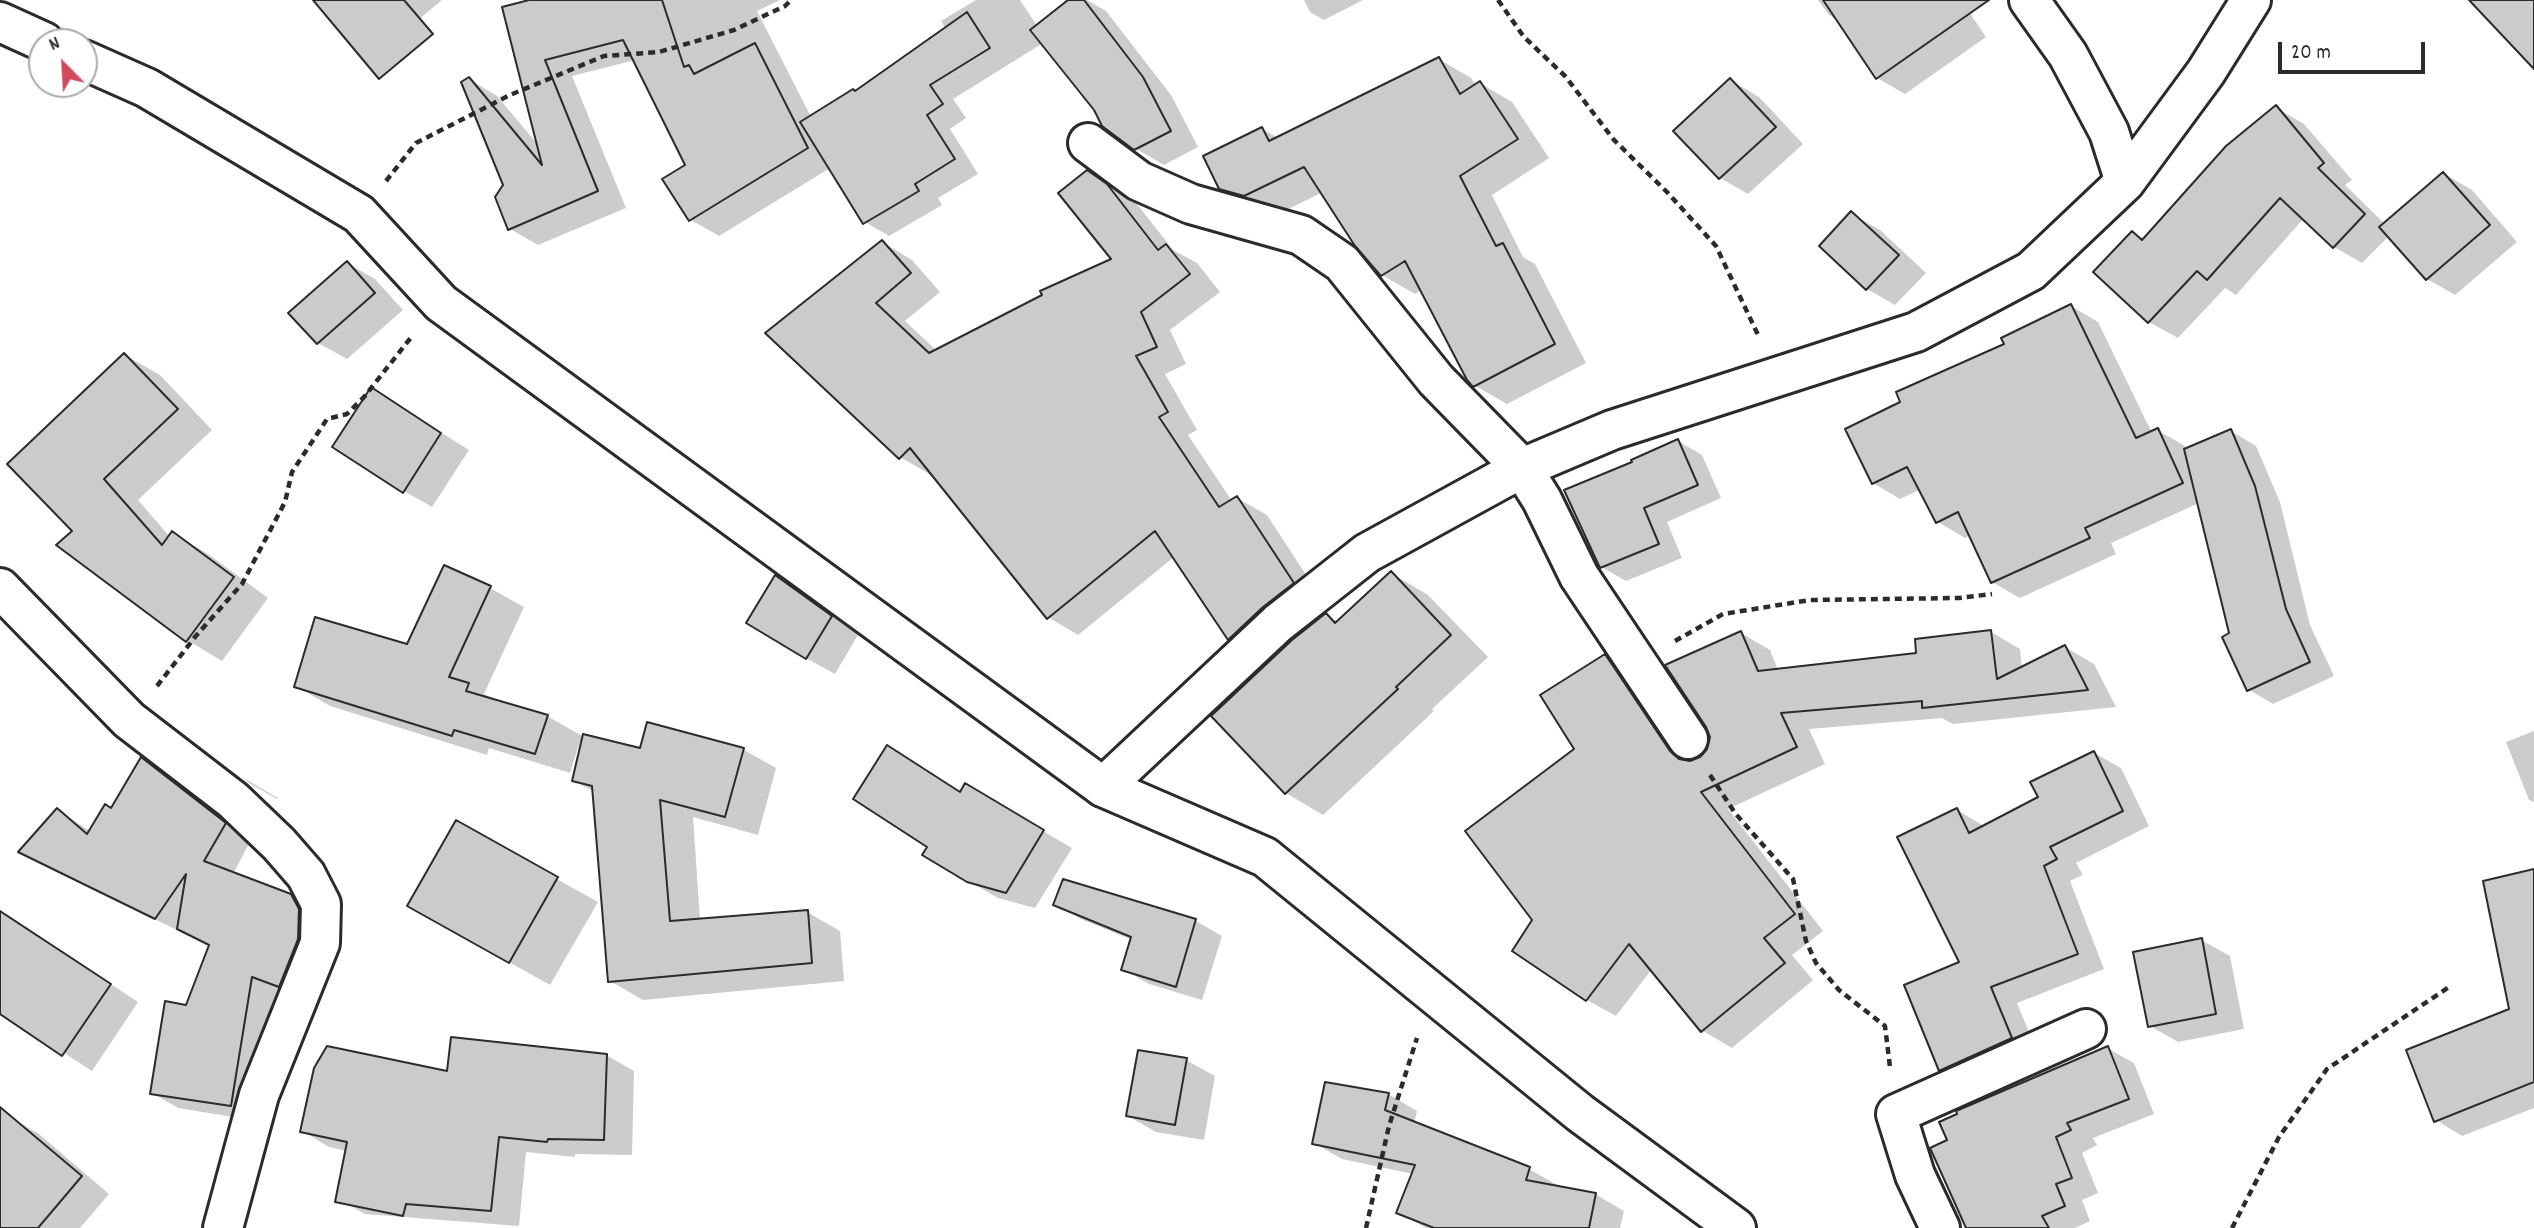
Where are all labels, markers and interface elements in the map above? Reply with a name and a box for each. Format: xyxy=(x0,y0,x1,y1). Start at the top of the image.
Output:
north arrow xyxy=(28,28,98,98)
scale bar xyxy=(2282,28,2429,72)
text: N xyxy=(45,31,65,59)
text: 20 m xyxy=(2291,39,2331,69)

